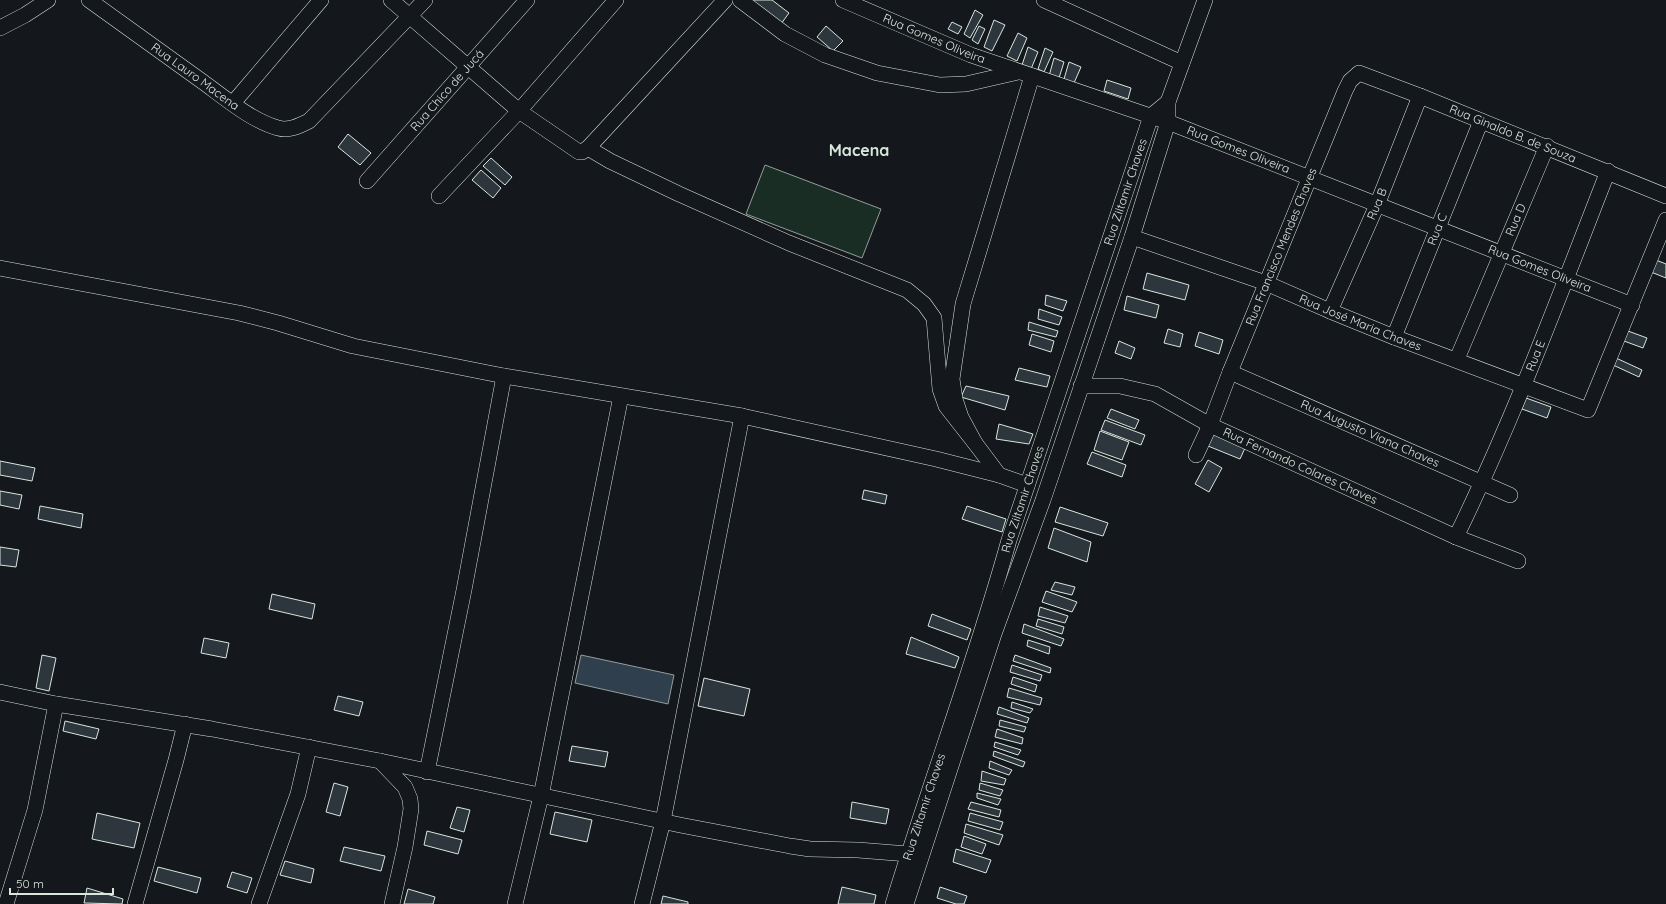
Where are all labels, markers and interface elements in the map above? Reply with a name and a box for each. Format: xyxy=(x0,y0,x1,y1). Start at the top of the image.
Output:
street label: Rua Gomes Oliveira xyxy=(881,10,987,66)
street label: Rua Lauro Macena xyxy=(149,39,242,113)
street label: Rua Chico de Jucá xyxy=(407,46,487,134)
street label: Rua Ginaldo B. de Souza xyxy=(1447,101,1579,166)
street label: Rua Gomes Oliveira xyxy=(1185,122,1292,176)
street label: Rua Ziltamir Chaves xyxy=(1100,136,1150,247)
district label: Macena xyxy=(829,140,889,160)
street label: Rua Francisco Mendes Chaves xyxy=(1242,165,1320,328)
street label: Rua B xyxy=(1363,186,1390,222)
street label: Rua D xyxy=(1502,201,1529,238)
street label: Rua C xyxy=(1424,211,1450,247)
street label: Rua Gomes Oliveira xyxy=(1486,241,1594,295)
street label: Rua José Maria Chaves xyxy=(1297,290,1424,354)
street label: Rua E xyxy=(1522,338,1548,373)
street label: Rua Augusto Viana Chaves xyxy=(1299,396,1442,470)
street label: Rua Fernando Colares Chaves xyxy=(1221,424,1380,507)
street label: Rua Ziltamir Chaves xyxy=(998,443,1047,554)
street label: Rua Ziltamir Chaves xyxy=(899,751,948,862)
scale bar xyxy=(10,870,113,896)
text: 50 m xyxy=(16,876,44,891)

